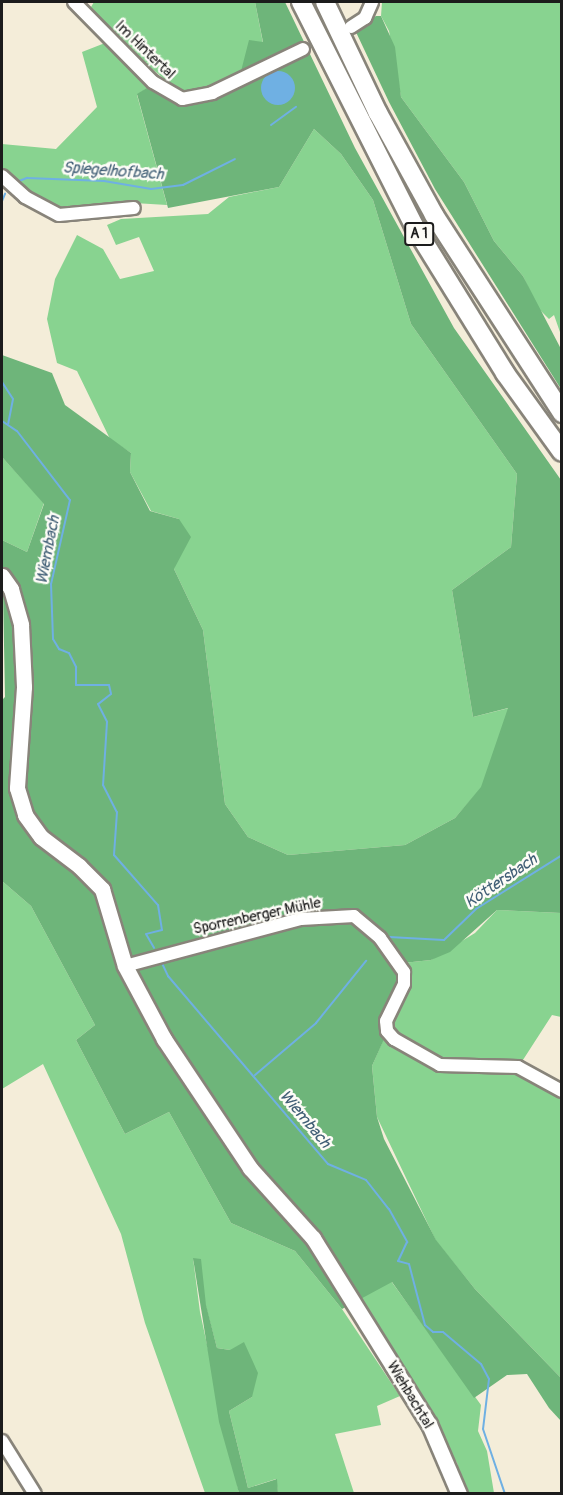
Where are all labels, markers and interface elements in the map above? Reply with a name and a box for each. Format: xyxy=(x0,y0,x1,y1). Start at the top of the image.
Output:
street label: Im Hintertal xyxy=(111,17,179,83)
water label: Spiegelhofbach xyxy=(62,158,164,184)
road number: A 1 xyxy=(404,223,434,245)
water label: Wiembach xyxy=(32,514,64,586)
water label: Köttersbach xyxy=(461,850,541,912)
street label: Sporrenberger Mühle xyxy=(191,894,323,938)
water label: Wiembach xyxy=(275,1086,335,1152)
street label: Wiehbachtal xyxy=(383,1358,437,1432)

